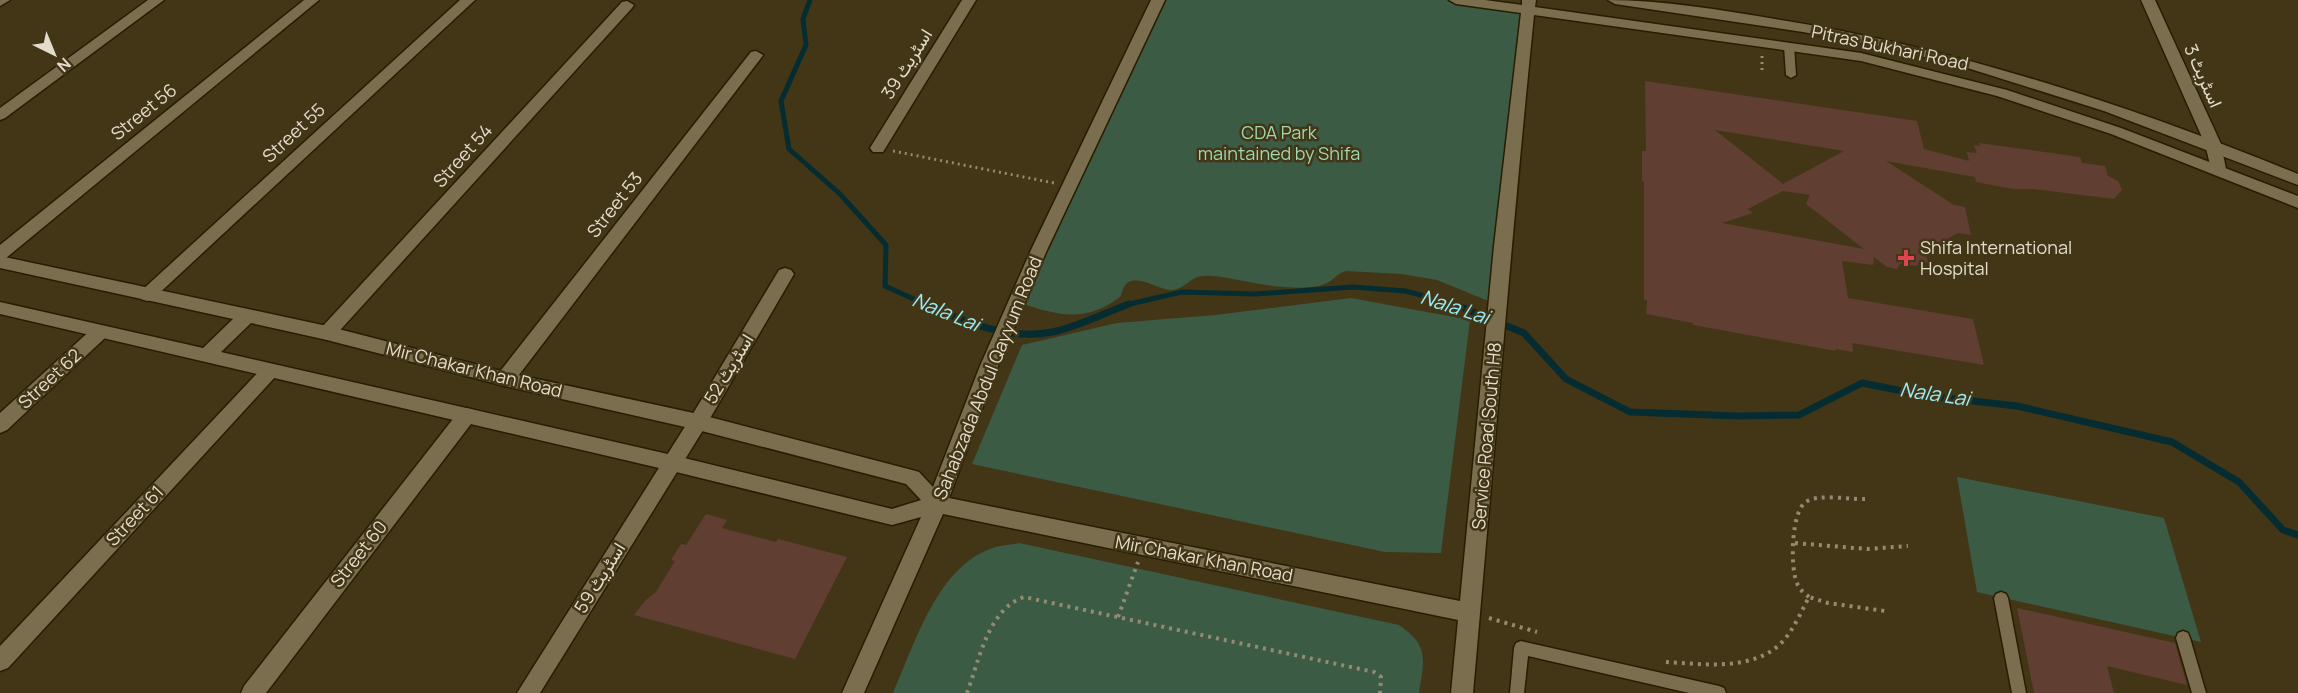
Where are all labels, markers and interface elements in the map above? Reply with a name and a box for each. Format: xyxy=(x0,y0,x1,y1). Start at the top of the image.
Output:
street label: Pitras Bukhari Road xyxy=(1810,19,1971,75)
north arrow xyxy=(24,24,84,84)
street label: اسٹریٹ 39 xyxy=(875,24,937,103)
street label: اسٹریٹ 3 xyxy=(2179,40,2229,111)
text: N xyxy=(53,53,76,77)
street label: Street 56 xyxy=(105,77,181,145)
street label: Street 55 xyxy=(257,97,330,167)
street label: Street 54 xyxy=(427,119,497,192)
park label: CDA Park maintained by Shifa xyxy=(1198,120,1360,165)
street label: Street 53 xyxy=(581,167,647,242)
place label: Shifa International Hospital xyxy=(1920,235,2072,280)
marker: Shifa International Hospital xyxy=(1897,249,1915,267)
street label: Sahabzada Abdul Qayyum Road xyxy=(927,252,1047,503)
water label: Nala Lai xyxy=(1417,283,1495,331)
water label: Nala Lai xyxy=(908,286,986,338)
street label: اسٹریٹ 52 xyxy=(698,329,758,408)
street label: Mir Chakar Khan Road xyxy=(384,336,565,402)
street label: Service Road South H8 xyxy=(1466,341,1506,531)
street label: Street 62 xyxy=(13,343,86,414)
water label: Nala Lai xyxy=(1898,375,1974,412)
street label: Street 61 xyxy=(100,480,168,551)
street label: Street 60 xyxy=(325,515,392,592)
street label: Mir Chakar Khan Road xyxy=(1113,529,1295,587)
street label: اسٹریٹ 59 xyxy=(568,538,630,617)

